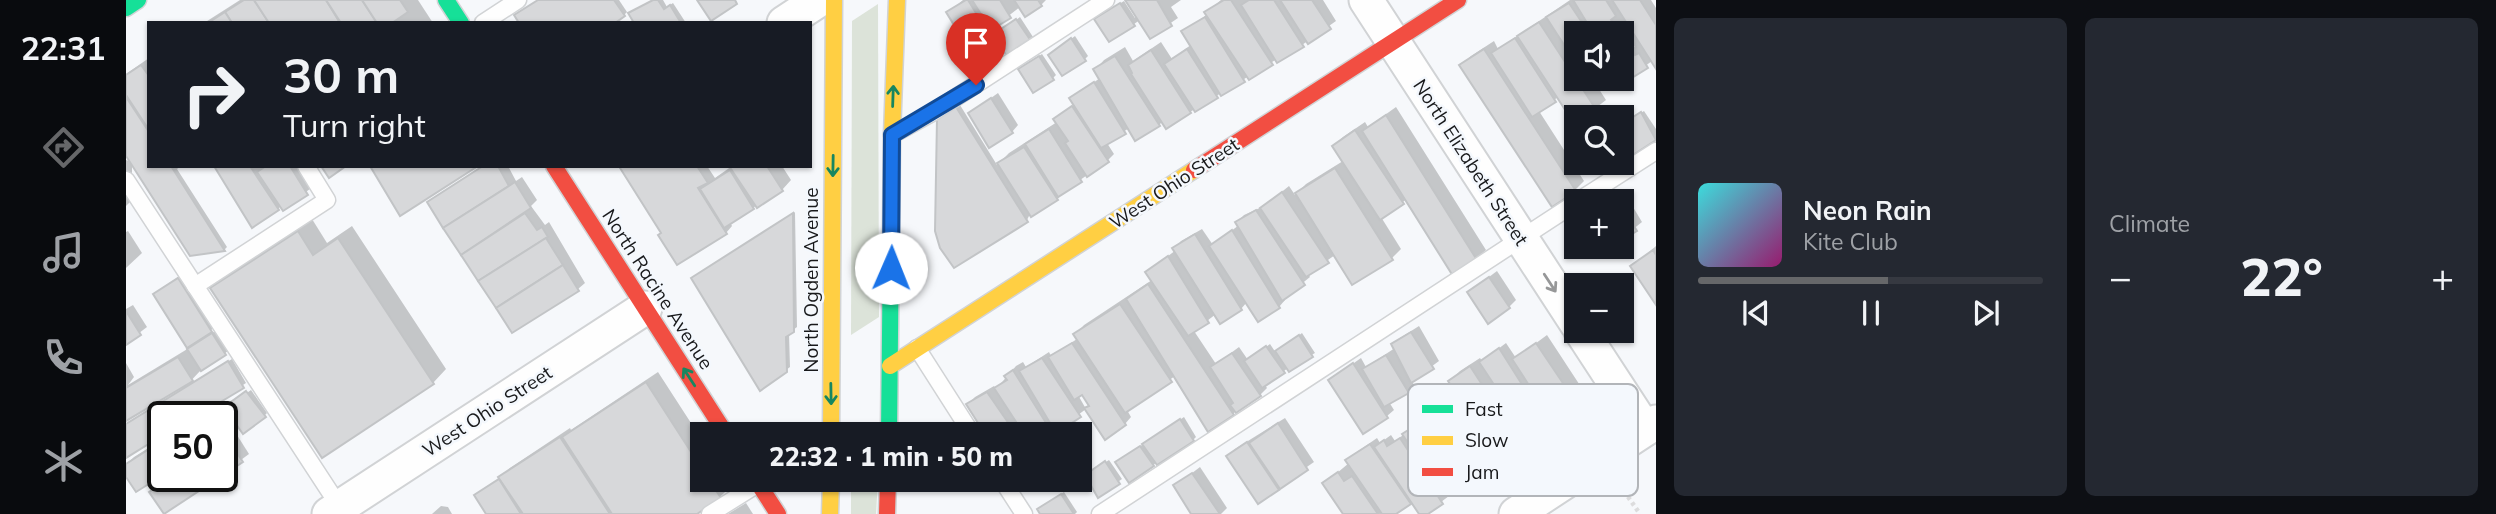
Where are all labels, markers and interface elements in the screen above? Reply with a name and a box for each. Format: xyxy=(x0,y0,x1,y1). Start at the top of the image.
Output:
pin xyxy=(946,13,1006,85)
map controls xyxy=(1564,21,1634,343)
button: sound xyxy=(1564,21,1634,91)
icon: arrive xyxy=(957,24,995,62)
text: 22:31 xyxy=(21,28,105,68)
text: 30 m xyxy=(283,44,399,105)
icon: right xyxy=(168,49,259,140)
street label: North Elizabeth Street xyxy=(1408,74,1534,250)
one-way arrow xyxy=(887,85,900,108)
text: Turn right xyxy=(283,105,426,145)
button: search xyxy=(1564,105,1634,175)
icon: directions xyxy=(39,123,88,172)
street label: West Ohio Street xyxy=(1105,132,1244,234)
one-way arrow xyxy=(826,154,839,177)
street label: North Ogden Avenue xyxy=(799,187,823,373)
button: + xyxy=(1564,189,1634,259)
text: Neon Rain xyxy=(1803,194,1932,227)
street label: North Racine Avenue xyxy=(597,204,719,374)
text: Climate xyxy=(2109,209,2190,238)
text: Kite Club xyxy=(1803,227,1898,256)
icon: music xyxy=(39,228,88,277)
position arrow xyxy=(854,231,928,305)
text: 22° xyxy=(2240,244,2323,309)
text: − xyxy=(2109,253,2132,301)
text: + xyxy=(2431,253,2454,301)
one-way arrow xyxy=(1543,273,1557,292)
button: − xyxy=(1564,273,1634,343)
icon: previous xyxy=(1737,294,1775,332)
icon: pause xyxy=(1852,294,1890,332)
icon: next xyxy=(1967,294,2005,332)
icon: phone xyxy=(39,333,88,382)
street label: West Ohio Street xyxy=(418,360,557,462)
one-way arrow xyxy=(682,367,696,387)
one-way arrow xyxy=(824,382,838,405)
legend xyxy=(1408,384,1638,496)
text: Fast xyxy=(1465,397,1503,421)
speed limit sign: 50 xyxy=(147,401,238,492)
text: Slow xyxy=(1465,428,1509,452)
icon: climate xyxy=(39,437,88,486)
text: 22:32 · 1 min · 50 m xyxy=(769,440,1013,473)
text: Jam xyxy=(1465,460,1499,484)

